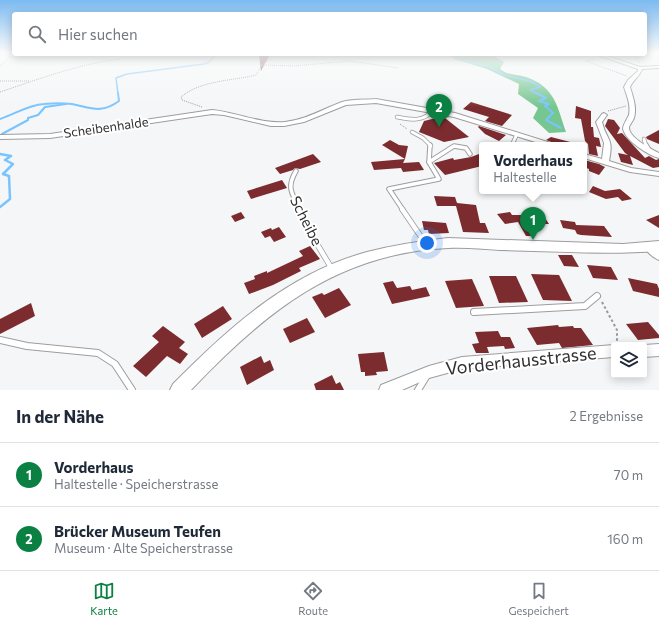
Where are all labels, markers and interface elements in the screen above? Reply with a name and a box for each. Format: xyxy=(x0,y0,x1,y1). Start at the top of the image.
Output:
search box xyxy=(12,12,647,56)
icon: search xyxy=(26,23,48,45)
text: Hier suchen xyxy=(58,25,138,43)
pin: 2 xyxy=(426,94,452,127)
street label: Scheibenhalde xyxy=(62,113,150,141)
popup xyxy=(479,142,587,194)
text: Vorderhaus xyxy=(493,151,573,169)
text: Haltestelle xyxy=(493,169,557,185)
street label: Scheibe xyxy=(287,193,327,248)
pin: 1 xyxy=(520,207,546,240)
your location xyxy=(417,233,437,253)
street label: Vorderhausstrasse xyxy=(444,341,597,379)
map controls xyxy=(611,342,647,378)
button: layers xyxy=(611,342,647,378)
text: In der Nähe xyxy=(16,406,104,427)
text: 2 Ergebnisse xyxy=(569,408,643,424)
text: Vorderhaus xyxy=(54,458,134,476)
text: 1 xyxy=(26,467,32,483)
text: 70 m xyxy=(614,467,643,483)
text: Haltestelle · Speicherstrasse xyxy=(54,476,218,492)
text: Brücker Museum Teufen xyxy=(54,522,221,540)
text: 2 xyxy=(25,531,33,547)
text: 160 m xyxy=(607,531,643,547)
text: Museum · Alte Speicherstrasse xyxy=(54,540,233,556)
tab: Karte xyxy=(90,580,118,617)
tab: Route xyxy=(298,580,328,617)
tab: Gespeichert xyxy=(508,580,569,617)

